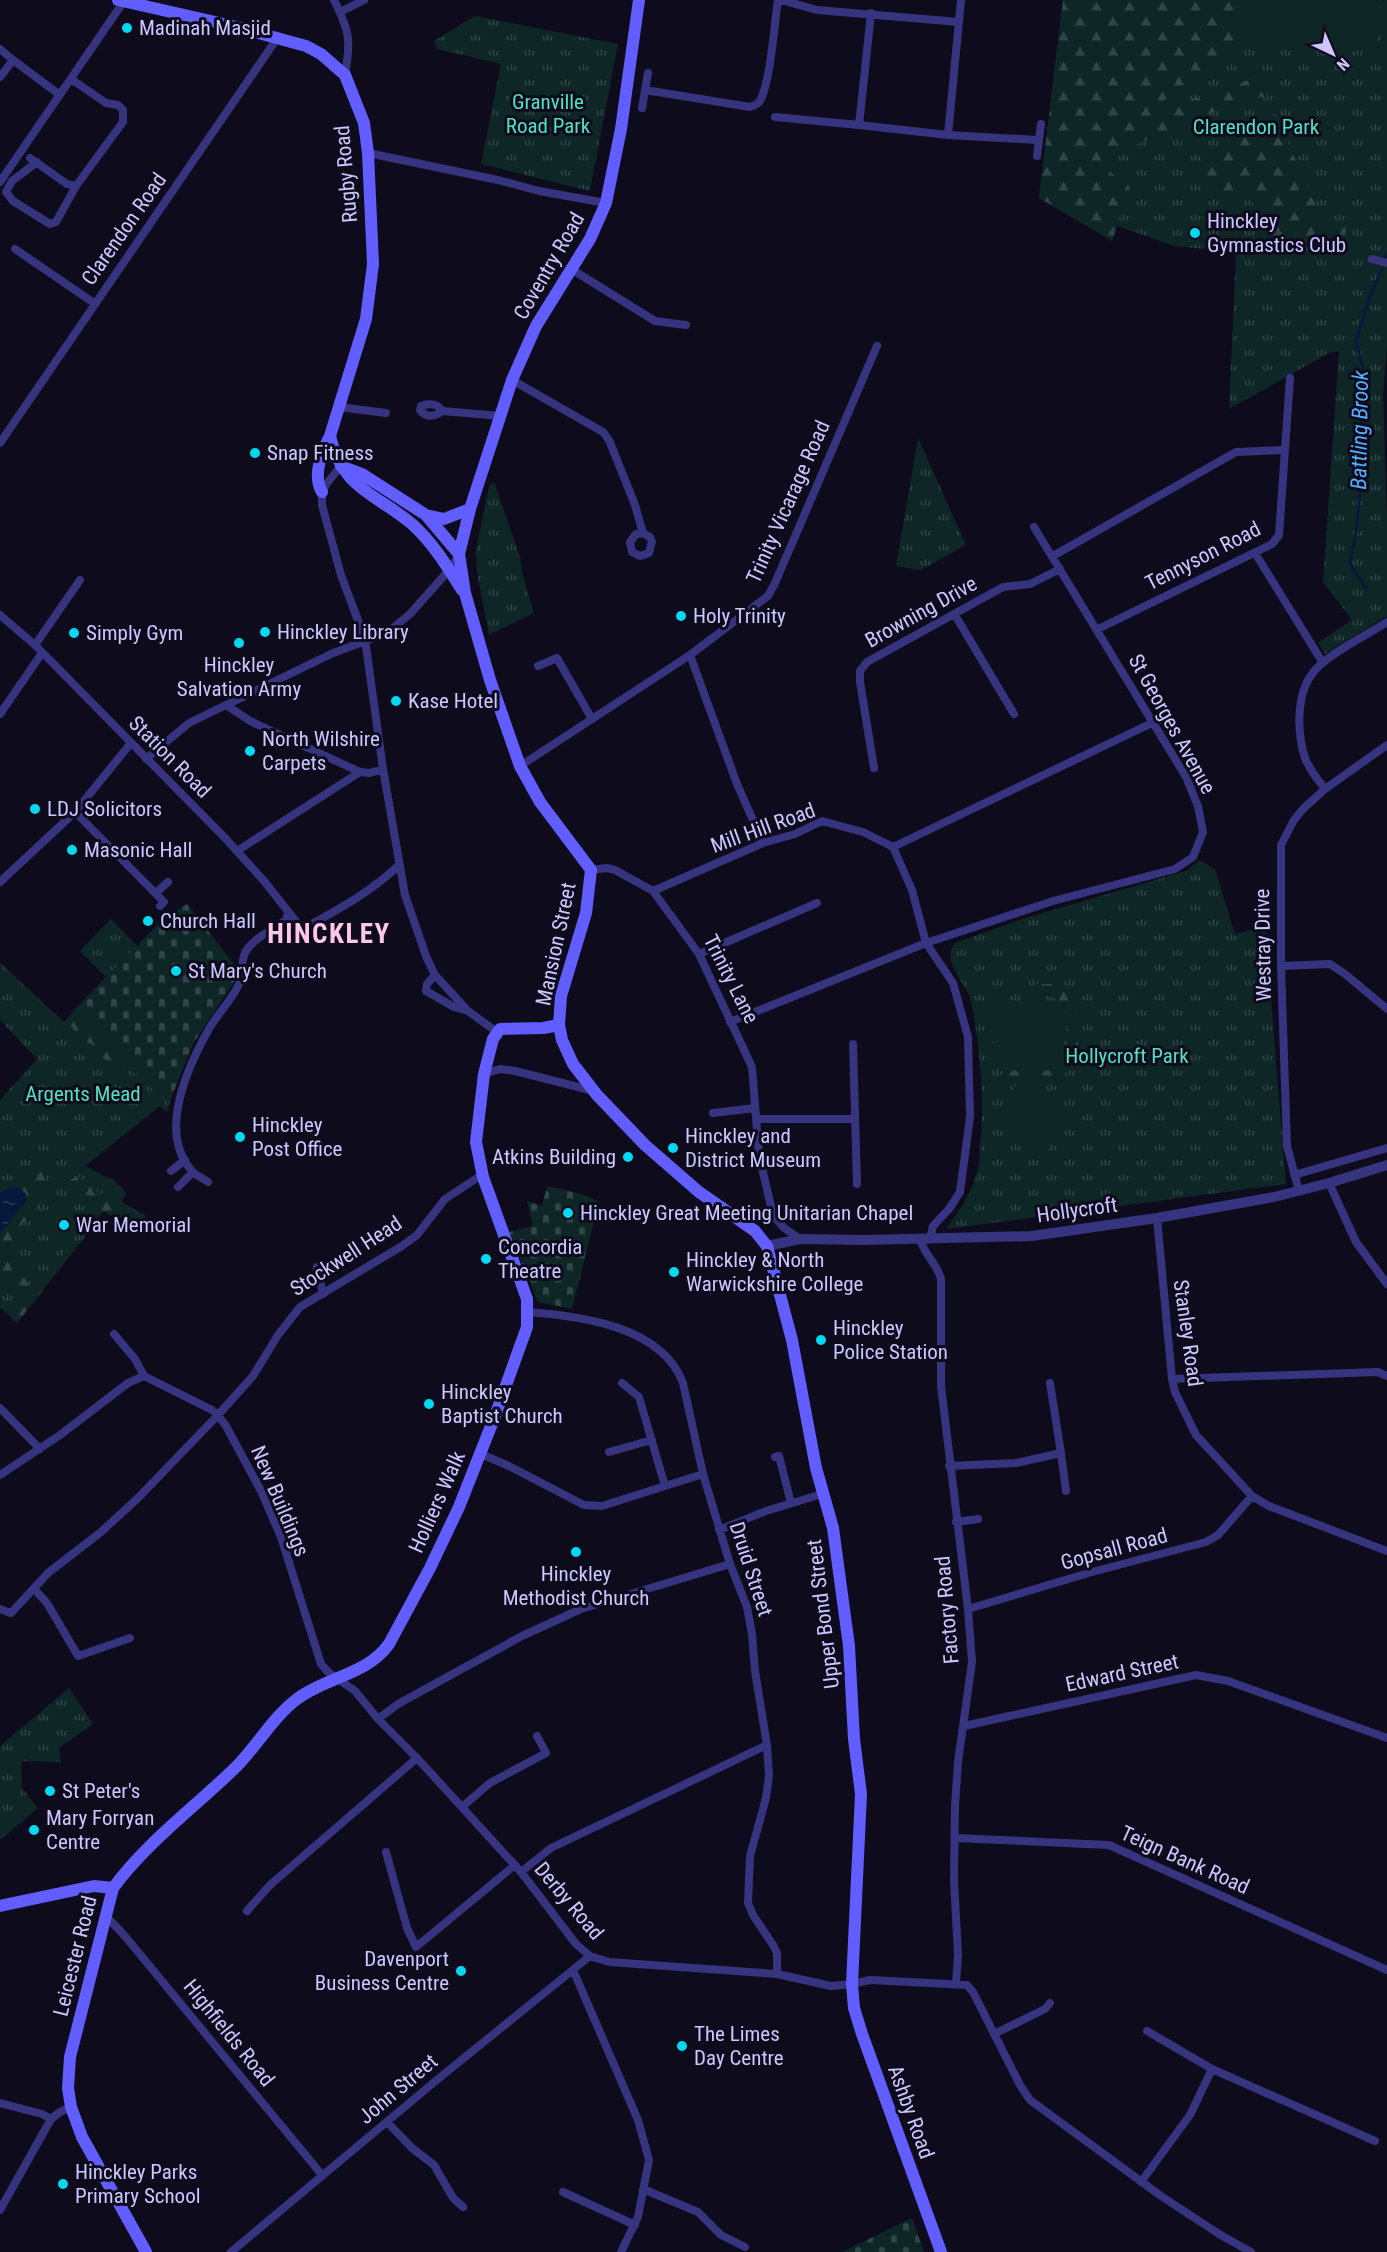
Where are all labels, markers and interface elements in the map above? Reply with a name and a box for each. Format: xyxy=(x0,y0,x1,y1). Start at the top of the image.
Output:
place label: Madinah Masjid xyxy=(139,16,271,40)
marker: Madinah Masjid xyxy=(120,21,134,35)
north arrow xyxy=(1303,24,1363,84)
text: N xyxy=(1333,54,1353,75)
park label: Granville Road Park xyxy=(506,90,591,138)
park label: Clarendon Park xyxy=(1193,115,1320,139)
street label: Rugby Road xyxy=(330,124,362,224)
street label: Clarendon Road xyxy=(77,168,171,290)
street label: Coventry Road xyxy=(509,208,589,324)
place label: Hinckley Gymnastics Club xyxy=(1207,209,1346,257)
marker: Hinckley Gymnastics Club xyxy=(1188,226,1202,240)
water label: Battling Brook xyxy=(1346,370,1373,490)
street label: Trinity Vicarage Road xyxy=(741,417,835,587)
place label: Snap Fitness xyxy=(267,441,374,465)
marker: Snap Fitness xyxy=(248,446,262,460)
street label: Tennyson Road xyxy=(1141,517,1265,595)
street label: Browning Drive xyxy=(861,571,981,653)
place label: Holy Trinity xyxy=(693,604,786,628)
marker: Holy Trinity xyxy=(674,609,688,623)
place label: Hinckley Library xyxy=(277,620,409,644)
place label: Simply Gym xyxy=(86,621,183,645)
marker: Hinckley Library xyxy=(258,625,272,639)
marker: Simply Gym xyxy=(67,626,81,640)
marker: Hinckley Salvation Army xyxy=(232,636,246,650)
street label: St Georges Avenue xyxy=(1124,650,1220,798)
place label: Hinckley Salvation Army xyxy=(177,653,301,701)
place label: Kase Hotel xyxy=(408,689,498,713)
marker: Kase Hotel xyxy=(389,694,403,708)
street label: Station Road xyxy=(124,711,216,803)
place label: North Wilshire Carpets xyxy=(262,727,380,775)
marker: North Wilshire Carpets xyxy=(243,744,257,758)
place label: LDJ Solicitors xyxy=(47,797,162,821)
street label: Mill Hill Road xyxy=(707,798,819,858)
marker: LDJ Solicitors xyxy=(28,802,42,816)
place label: Masonic Hall xyxy=(84,838,192,862)
marker: Masonic Hall xyxy=(65,843,79,857)
street label: Mansion Street xyxy=(531,880,581,1008)
street label: Westray Drive xyxy=(1250,888,1276,1002)
place label: Church Hall xyxy=(160,909,256,933)
marker: Church Hall xyxy=(141,914,155,928)
district label: HINCKLEY xyxy=(267,918,391,950)
street label: Trinity Lane xyxy=(698,931,764,1027)
place label: St Mary's Church xyxy=(188,959,327,983)
marker: St Mary's Church xyxy=(169,964,183,978)
park label: Hollycroft Park xyxy=(1065,1044,1189,1068)
park label: Argents Mead xyxy=(25,1082,141,1106)
place label: Hinckley Post Office xyxy=(252,1113,343,1161)
place label: Hinckley and District Museum xyxy=(685,1124,821,1172)
marker: Hinckley Post Office xyxy=(233,1130,247,1144)
marker: Hinckley and District Museum xyxy=(666,1141,680,1155)
place label: Atkins Building xyxy=(492,1145,616,1169)
marker: Atkins Building xyxy=(621,1150,635,1164)
street label: Hollycroft xyxy=(1035,1192,1119,1228)
place label: Hinckley Great Meeting Unitarian Chapel xyxy=(580,1201,913,1225)
marker: Hinckley Great Meeting Unitarian Chapel xyxy=(561,1206,575,1220)
street label: Stockwell Head xyxy=(286,1211,406,1301)
place label: War Memorial xyxy=(76,1213,191,1237)
marker: War Memorial xyxy=(57,1218,71,1232)
place label: Concordia Theatre xyxy=(498,1235,582,1283)
place label: Hinckley & North Warwickshire College xyxy=(686,1248,864,1296)
marker: Concordia Theatre xyxy=(479,1252,493,1266)
marker: Hinckley & North Warwickshire College xyxy=(667,1265,681,1279)
street label: Stanley Road xyxy=(1169,1278,1207,1388)
place label: Hinckley Police Station xyxy=(833,1316,948,1364)
marker: Hinckley Police Station xyxy=(814,1333,828,1347)
place label: Hinckley Baptist Church xyxy=(441,1380,563,1428)
marker: Hinckley Baptist Church xyxy=(422,1397,436,1411)
street label: New Buildings xyxy=(246,1442,314,1560)
street label: Holliers Walk xyxy=(404,1447,470,1557)
street label: Druid Street xyxy=(724,1519,778,1619)
street label: Gopsall Road xyxy=(1058,1523,1170,1575)
street label: Upper Bond Street xyxy=(802,1538,844,1690)
marker: Hinckley Methodist Church xyxy=(569,1545,583,1559)
street label: Factory Road xyxy=(930,1555,964,1665)
place label: Hinckley Methodist Church xyxy=(503,1562,649,1610)
street label: Edward Street xyxy=(1063,1649,1181,1697)
place label: St Peter's xyxy=(62,1779,140,1803)
marker: St Peter's xyxy=(43,1784,57,1798)
place label: Mary Forryan Centre xyxy=(46,1806,154,1854)
street label: Teign Bank Road xyxy=(1117,1821,1253,1899)
marker: Mary Forryan Centre xyxy=(27,1823,41,1837)
street label: Derby Road xyxy=(530,1857,608,1945)
street label: Leicester Road xyxy=(48,1893,102,2019)
place label: Davenport Business Centre xyxy=(315,1947,449,1995)
marker: Davenport Business Centre xyxy=(454,1964,468,1978)
street label: Highfields Road xyxy=(179,1975,279,2091)
place label: The Limes Day Centre xyxy=(694,2022,784,2070)
marker: The Limes Day Centre xyxy=(675,2039,689,2053)
street label: John Street xyxy=(354,2049,442,2129)
street label: Ashby Road xyxy=(883,2062,939,2162)
place label: Hinckley Parks Primary School xyxy=(75,2160,201,2208)
marker: Hinckley Parks Primary School xyxy=(56,2177,70,2191)

